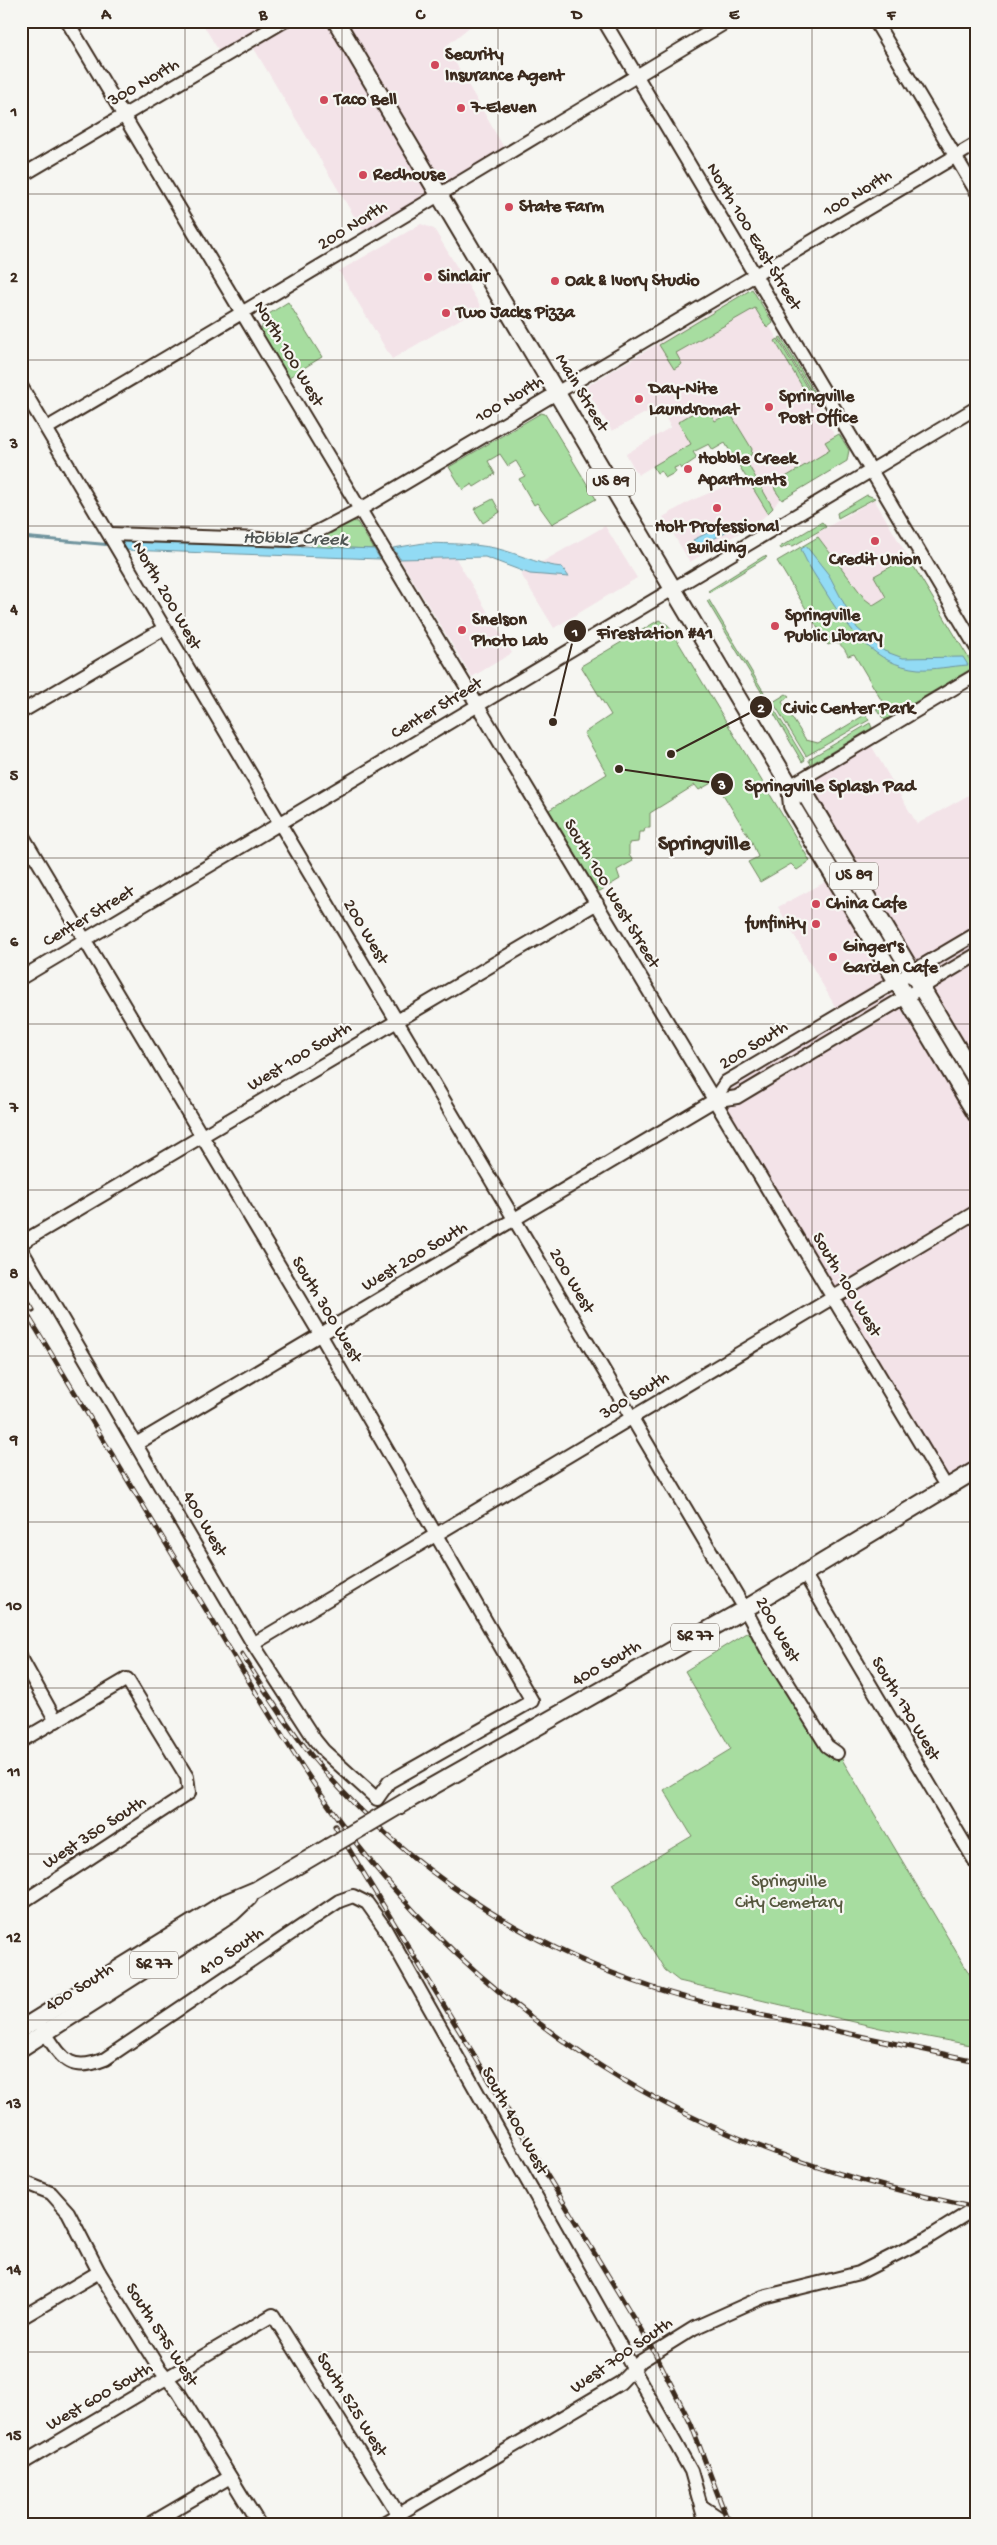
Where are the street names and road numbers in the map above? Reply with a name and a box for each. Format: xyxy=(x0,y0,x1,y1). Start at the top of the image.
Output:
street label: 300 North xyxy=(104,54,184,112)
street label: North 100 East Street xyxy=(701,160,806,316)
street label: 100 North xyxy=(819,165,896,223)
street label: 200 North xyxy=(314,196,392,256)
street label: North 100 West xyxy=(248,297,329,412)
street label: Main Street xyxy=(550,350,613,437)
street label: 100 North xyxy=(471,371,548,429)
road number: US 89 xyxy=(587,468,635,496)
street label: North 200 West xyxy=(127,538,206,655)
street label: Center Street xyxy=(388,673,488,744)
street label: South 100 West Street xyxy=(558,816,665,974)
road number: US 89 xyxy=(830,862,878,889)
street label: Center Street xyxy=(40,881,140,952)
street label: 200 West xyxy=(337,896,393,970)
street label: West 100 South xyxy=(244,1017,356,1096)
street label: 200 South xyxy=(716,1017,792,1075)
street label: West 200 South xyxy=(358,1217,472,1297)
street label: South 100 West xyxy=(807,1229,886,1342)
street label: 200 West xyxy=(543,1245,599,1319)
street label: South 300 West xyxy=(286,1253,367,1368)
street label: 300 South xyxy=(596,1367,674,1425)
street label: 400 West xyxy=(177,1488,232,1562)
street label: 200 West xyxy=(750,1594,805,1668)
road number: SR 77 xyxy=(671,1624,719,1650)
street label: 400 South xyxy=(569,1636,646,1692)
street label: South 170 West xyxy=(866,1653,945,1766)
street label: West 350 South xyxy=(39,1792,151,1874)
street label: 410 South xyxy=(196,1923,269,1981)
road number: SR 77 xyxy=(130,1952,178,1978)
street label: 400 South xyxy=(42,1959,118,2017)
street label: South 400 West xyxy=(476,2064,553,2180)
street label: South 575 West xyxy=(120,2280,203,2392)
street label: West 700 South xyxy=(567,2313,677,2399)
street label: South 525 West xyxy=(311,2349,392,2462)
street label: West 600 South xyxy=(43,2358,157,2436)

